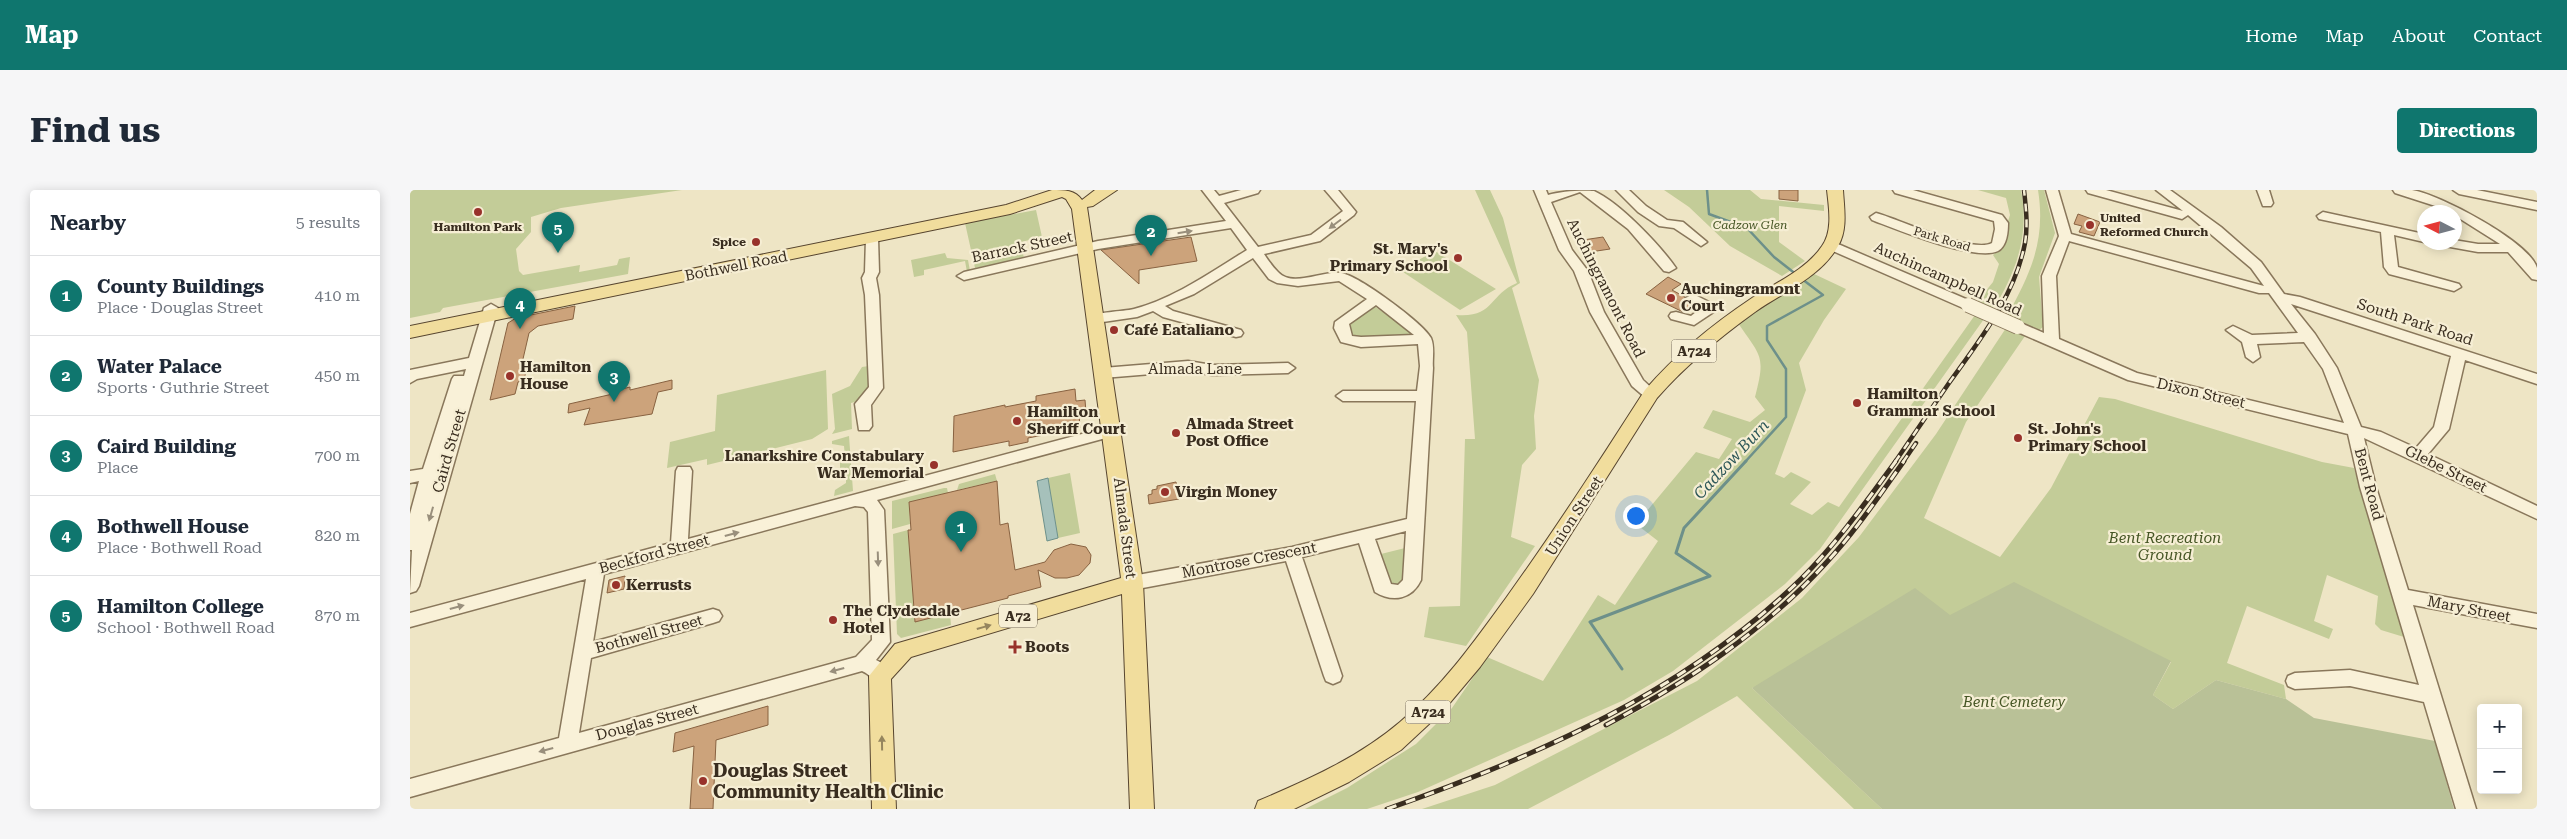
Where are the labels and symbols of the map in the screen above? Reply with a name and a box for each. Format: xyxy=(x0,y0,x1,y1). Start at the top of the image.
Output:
north arrow xyxy=(2417,205,2462,250)
marker: Hamilton Park xyxy=(472,206,484,218)
place label: United Reformed Church xyxy=(2100,211,2208,239)
pin: 5 xyxy=(542,212,574,253)
pin: 2 xyxy=(1135,215,1167,256)
street label: Auchingramont Road xyxy=(1563,215,1649,361)
park label: Cadzow Glen xyxy=(1713,218,1787,232)
one-way arrow xyxy=(1328,219,1342,229)
marker: United Reformed Church xyxy=(2084,219,2096,231)
place label: Hamilton Park xyxy=(434,220,523,234)
street label: Park Road xyxy=(1912,224,1973,254)
street label: Barrack Street xyxy=(970,227,1075,267)
one-way arrow xyxy=(1177,227,1193,235)
place label: Spice xyxy=(712,235,746,249)
marker: Spice xyxy=(750,236,762,248)
street label: Auchincampbell Road xyxy=(1871,238,2025,320)
place label: St. Mary's Primary School xyxy=(1330,240,1448,275)
street label: Bothwell Road xyxy=(683,247,789,285)
marker: St. Mary's Primary School xyxy=(1452,252,1464,264)
place label: Auchingramont Court xyxy=(1681,280,1800,315)
pin: 4 xyxy=(504,288,536,329)
marker: Auchingramont Court xyxy=(1665,292,1677,304)
street label: South Park Road xyxy=(2355,295,2476,349)
place label: Café Eataliano xyxy=(1124,321,1234,339)
marker: Café Eataliano xyxy=(1108,324,1120,336)
road number: A724 xyxy=(1672,340,1716,362)
place label: Hamilton House xyxy=(520,358,591,393)
street label: Almada Lane xyxy=(1148,360,1242,378)
pin: 3 xyxy=(598,361,630,402)
marker: Hamilton House xyxy=(504,370,516,382)
street label: Dixon Street xyxy=(2155,374,2248,412)
place label: Hamilton Grammar School xyxy=(1867,385,1995,420)
marker: Hamilton Grammar School xyxy=(1851,397,1863,409)
place label: Hamilton Sheriff Court xyxy=(1027,403,1126,438)
street label: Caird Street xyxy=(428,407,470,495)
marker: Hamilton Sheriff Court xyxy=(1011,415,1023,427)
place label: Almada Street Post Office xyxy=(1186,415,1294,450)
water label: Cadzow Burn xyxy=(1690,416,1773,503)
place label: St. John's Primary School xyxy=(2028,420,2146,455)
marker: Almada Street Post Office xyxy=(1170,427,1182,439)
marker: St. John's Primary School xyxy=(2012,432,2024,444)
street label: Glebe Street xyxy=(2402,441,2490,497)
street label: Bent Road xyxy=(2351,446,2387,523)
place label: Lanarkshire Constabulary War Memorial xyxy=(725,447,924,482)
marker: Lanarkshire Constabulary War Memorial xyxy=(928,459,940,471)
street label: Union Street xyxy=(1541,472,1607,559)
street label: Almada Street xyxy=(1110,476,1140,580)
place label: Virgin Money xyxy=(1175,483,1277,501)
marker: Virgin Money xyxy=(1159,486,1171,498)
your location xyxy=(1623,503,1649,529)
one-way arrow xyxy=(426,507,434,522)
pin: 1 xyxy=(945,511,977,552)
one-way arrow xyxy=(725,529,740,537)
park label: Bent Recreation Ground xyxy=(2108,529,2221,564)
street label: Beckford Street xyxy=(597,531,712,577)
street label: Montrose Crescent xyxy=(1180,538,1318,582)
one-way arrow xyxy=(874,551,882,567)
place label: Kerrusts xyxy=(626,576,692,594)
marker: Kerrusts xyxy=(610,579,622,591)
street label: Mary Street xyxy=(2426,592,2513,626)
place label: The Clydesdale Hotel xyxy=(843,602,960,637)
one-way arrow xyxy=(450,603,465,611)
road number: A72 xyxy=(999,604,1037,628)
street label: Bothwell Street xyxy=(593,611,705,657)
marker: The Clydesdale Hotel xyxy=(827,614,839,626)
one-way arrow xyxy=(976,622,991,630)
place label: Boots xyxy=(1025,638,1069,656)
marker: Boots xyxy=(1009,641,1021,653)
one-way arrow xyxy=(830,666,845,674)
park label: Bent Cemetery xyxy=(1962,693,2066,711)
street label: Douglas Street xyxy=(594,700,701,744)
road number: A724 xyxy=(1406,701,1450,724)
one-way arrow xyxy=(878,735,886,751)
one-way arrow xyxy=(538,747,553,755)
place label: Douglas Street Community Health Clinic xyxy=(713,760,944,802)
marker: Douglas Street Community Health Clinic xyxy=(697,775,709,787)

